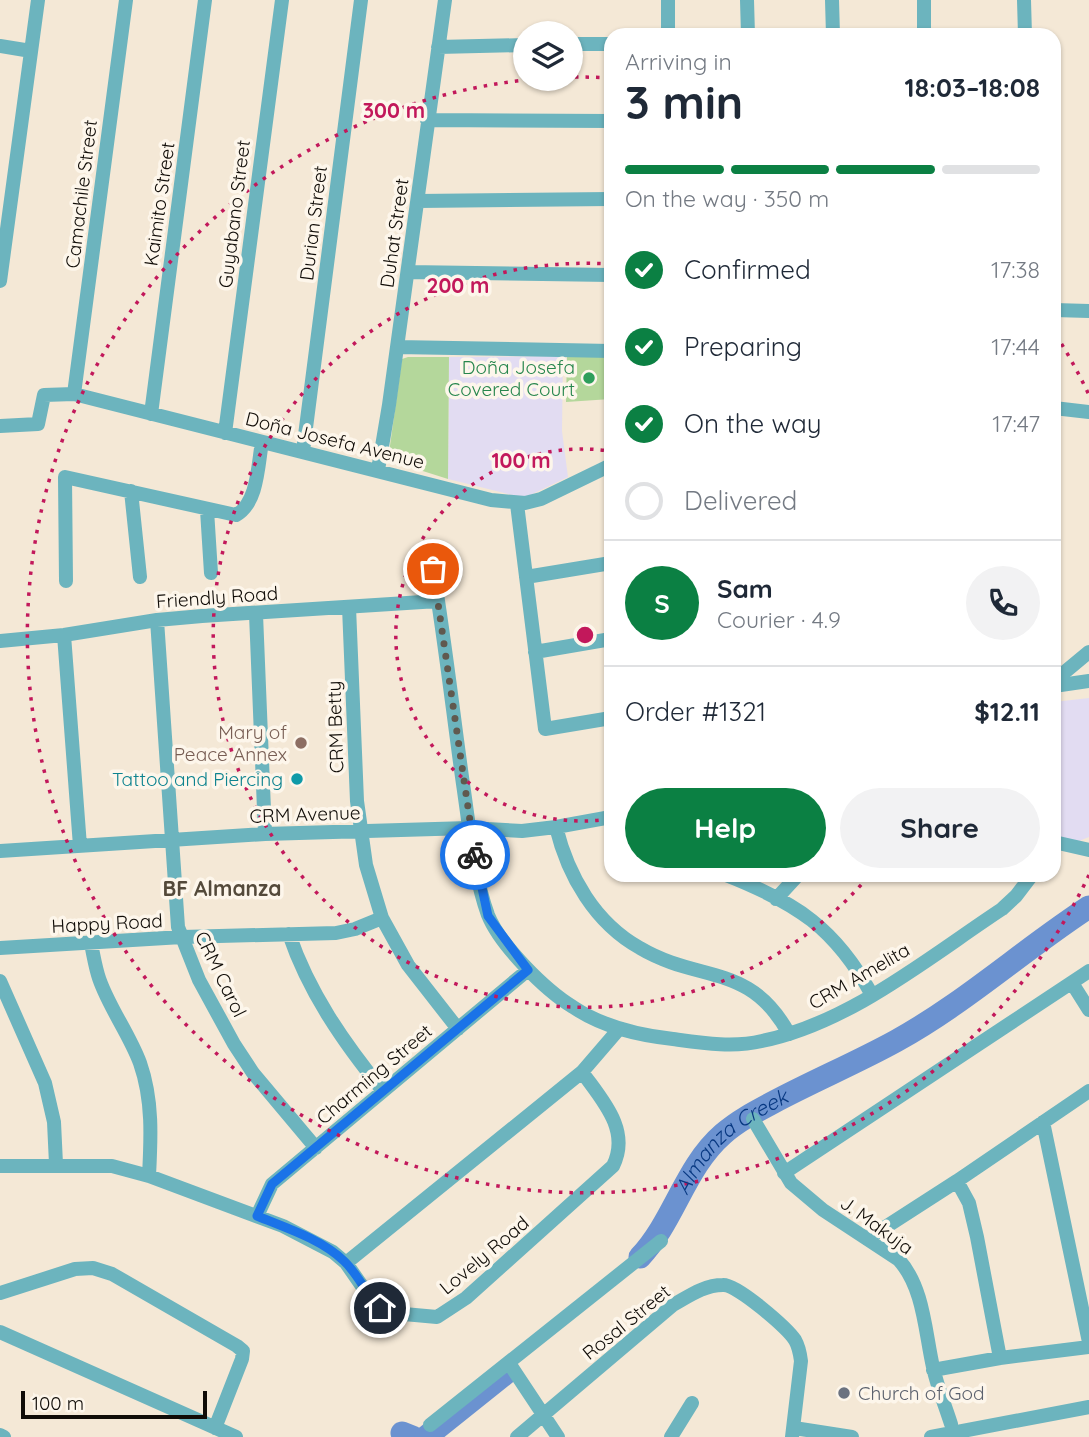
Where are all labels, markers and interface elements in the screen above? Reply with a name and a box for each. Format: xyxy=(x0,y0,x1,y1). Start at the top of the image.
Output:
map controls xyxy=(513,21,583,91)
button: layers xyxy=(513,21,583,91)
text: Arriving in xyxy=(625,47,732,76)
text: 18:03–18:08 xyxy=(905,71,1040,104)
text: 3 min xyxy=(625,73,743,131)
text: 300 m xyxy=(363,97,425,123)
street label: Camachile Street xyxy=(60,118,102,270)
street label: Guyabano Street xyxy=(213,139,255,289)
street label: Kaimito Street xyxy=(138,141,180,267)
street label: Durian Street xyxy=(294,164,332,282)
street label: Duhat Street xyxy=(374,177,414,289)
text: On the way · 350 m xyxy=(625,184,829,213)
icon: check xyxy=(625,251,663,289)
text: Confirmed xyxy=(684,253,811,286)
text: 17:38 xyxy=(991,255,1040,284)
text: 200 m xyxy=(427,272,489,298)
icon: check xyxy=(625,328,663,366)
text: Preparing xyxy=(684,330,802,363)
text: 17:44 xyxy=(991,332,1040,361)
place label: Doña Josefa Covered Court xyxy=(448,355,575,401)
marker: Doña Josefa Covered Court xyxy=(581,370,597,386)
icon: check xyxy=(625,405,663,443)
street label: Doña Josefa Avenue xyxy=(243,406,427,474)
text: On the way xyxy=(684,407,822,440)
text: 17:47 xyxy=(992,409,1040,438)
text: 100 m xyxy=(491,447,551,473)
text: Delivered xyxy=(684,484,797,517)
pin xyxy=(403,539,463,599)
icon: bag xyxy=(414,550,452,588)
button: phone xyxy=(966,566,1040,640)
text: Sam xyxy=(717,572,773,605)
street label: Friendly Road xyxy=(155,581,279,613)
text: S xyxy=(654,587,670,620)
text: Courier · 4.9 xyxy=(717,605,841,634)
centre of rings xyxy=(573,623,597,647)
street label: CRM Betty xyxy=(321,680,349,774)
text: Order #1321 xyxy=(625,695,766,728)
text: $12.11 xyxy=(974,695,1040,728)
place label: Mary of Peace Annex xyxy=(174,720,287,766)
marker: Mary of Peace Annex xyxy=(293,735,309,751)
place label: Tattoo and Piercing xyxy=(112,767,283,791)
marker: Tattoo and Piercing xyxy=(289,771,305,787)
button: Help xyxy=(625,788,826,868)
button: Share xyxy=(840,788,1040,868)
street label: CRM Avenue xyxy=(249,800,361,828)
courier xyxy=(440,820,510,890)
icon: bike xyxy=(456,836,494,874)
district label: BF Almanza xyxy=(163,875,281,901)
street label: Happy Road xyxy=(51,908,163,938)
street label: CRM Carol xyxy=(190,927,252,1021)
street label: CRM Amelita xyxy=(804,937,914,1015)
street label: Charming Street xyxy=(311,1019,437,1129)
water label: Almanza Creek xyxy=(669,1082,794,1198)
street label: J. Makuja xyxy=(836,1191,918,1259)
street label: Lovely Road xyxy=(434,1211,534,1299)
pin xyxy=(350,1278,410,1338)
street label: Rosal Street xyxy=(577,1279,675,1365)
icon: home xyxy=(361,1289,399,1327)
place label: Church of God xyxy=(858,1381,984,1405)
marker: Church of God xyxy=(836,1385,852,1401)
scale bar xyxy=(21,1388,206,1420)
text: 100 m xyxy=(32,1391,84,1415)

